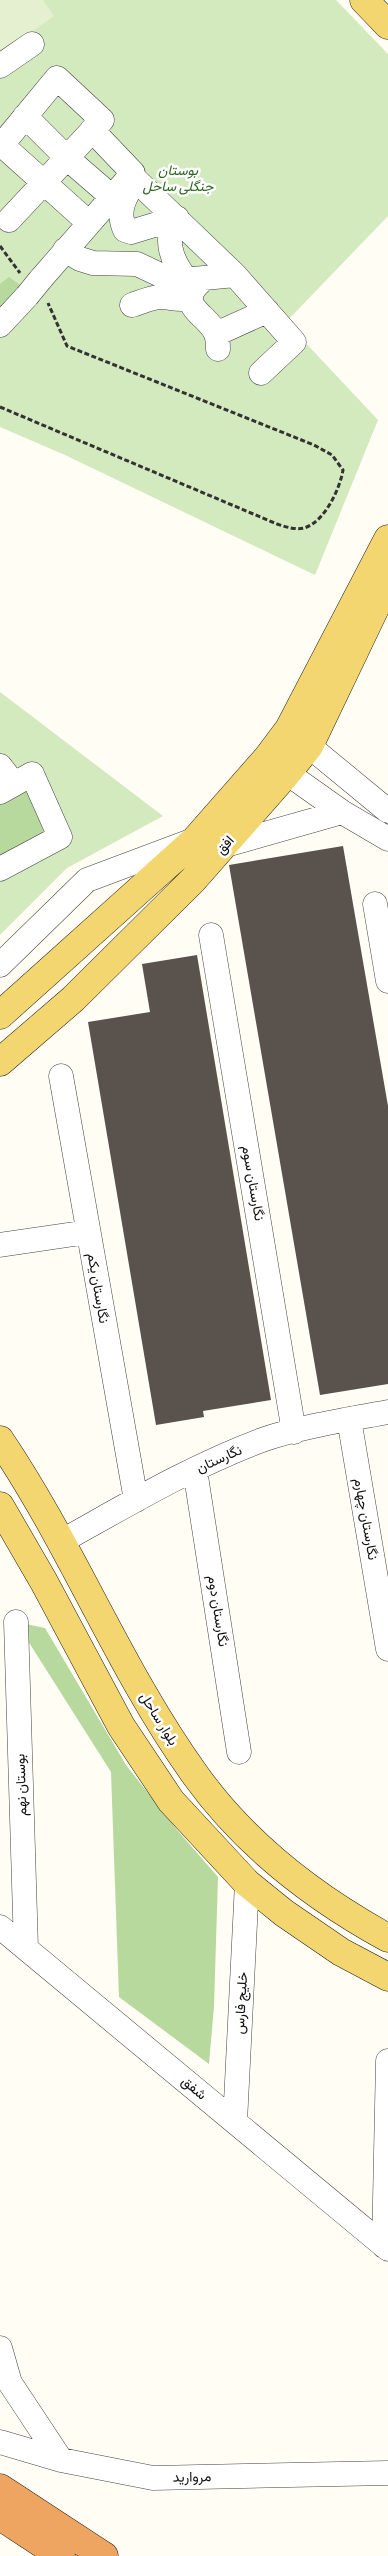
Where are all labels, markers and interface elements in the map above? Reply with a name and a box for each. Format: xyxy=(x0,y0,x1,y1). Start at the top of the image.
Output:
park label: بوستان جنگلی ساحل xyxy=(143,162,214,195)
street label: افق xyxy=(212,832,238,858)
street label: نگارستان سوم xyxy=(238,1144,268,1222)
street label: نگارستان یکم xyxy=(83,1251,113,1325)
street label: نگارستان xyxy=(194,1441,244,1477)
street label: نگارستان چهارم xyxy=(349,1477,382,1561)
street label: نگارستان دوم xyxy=(204,1574,232,1648)
street label: بلوار ساحل xyxy=(136,1689,182,1749)
street label: بوستان نهم xyxy=(11,1753,31,1817)
street label: خلیج فارس xyxy=(231,1971,253,2035)
street label: شفق xyxy=(178,2073,210,2103)
street label: مروارید xyxy=(172,2468,212,2486)

